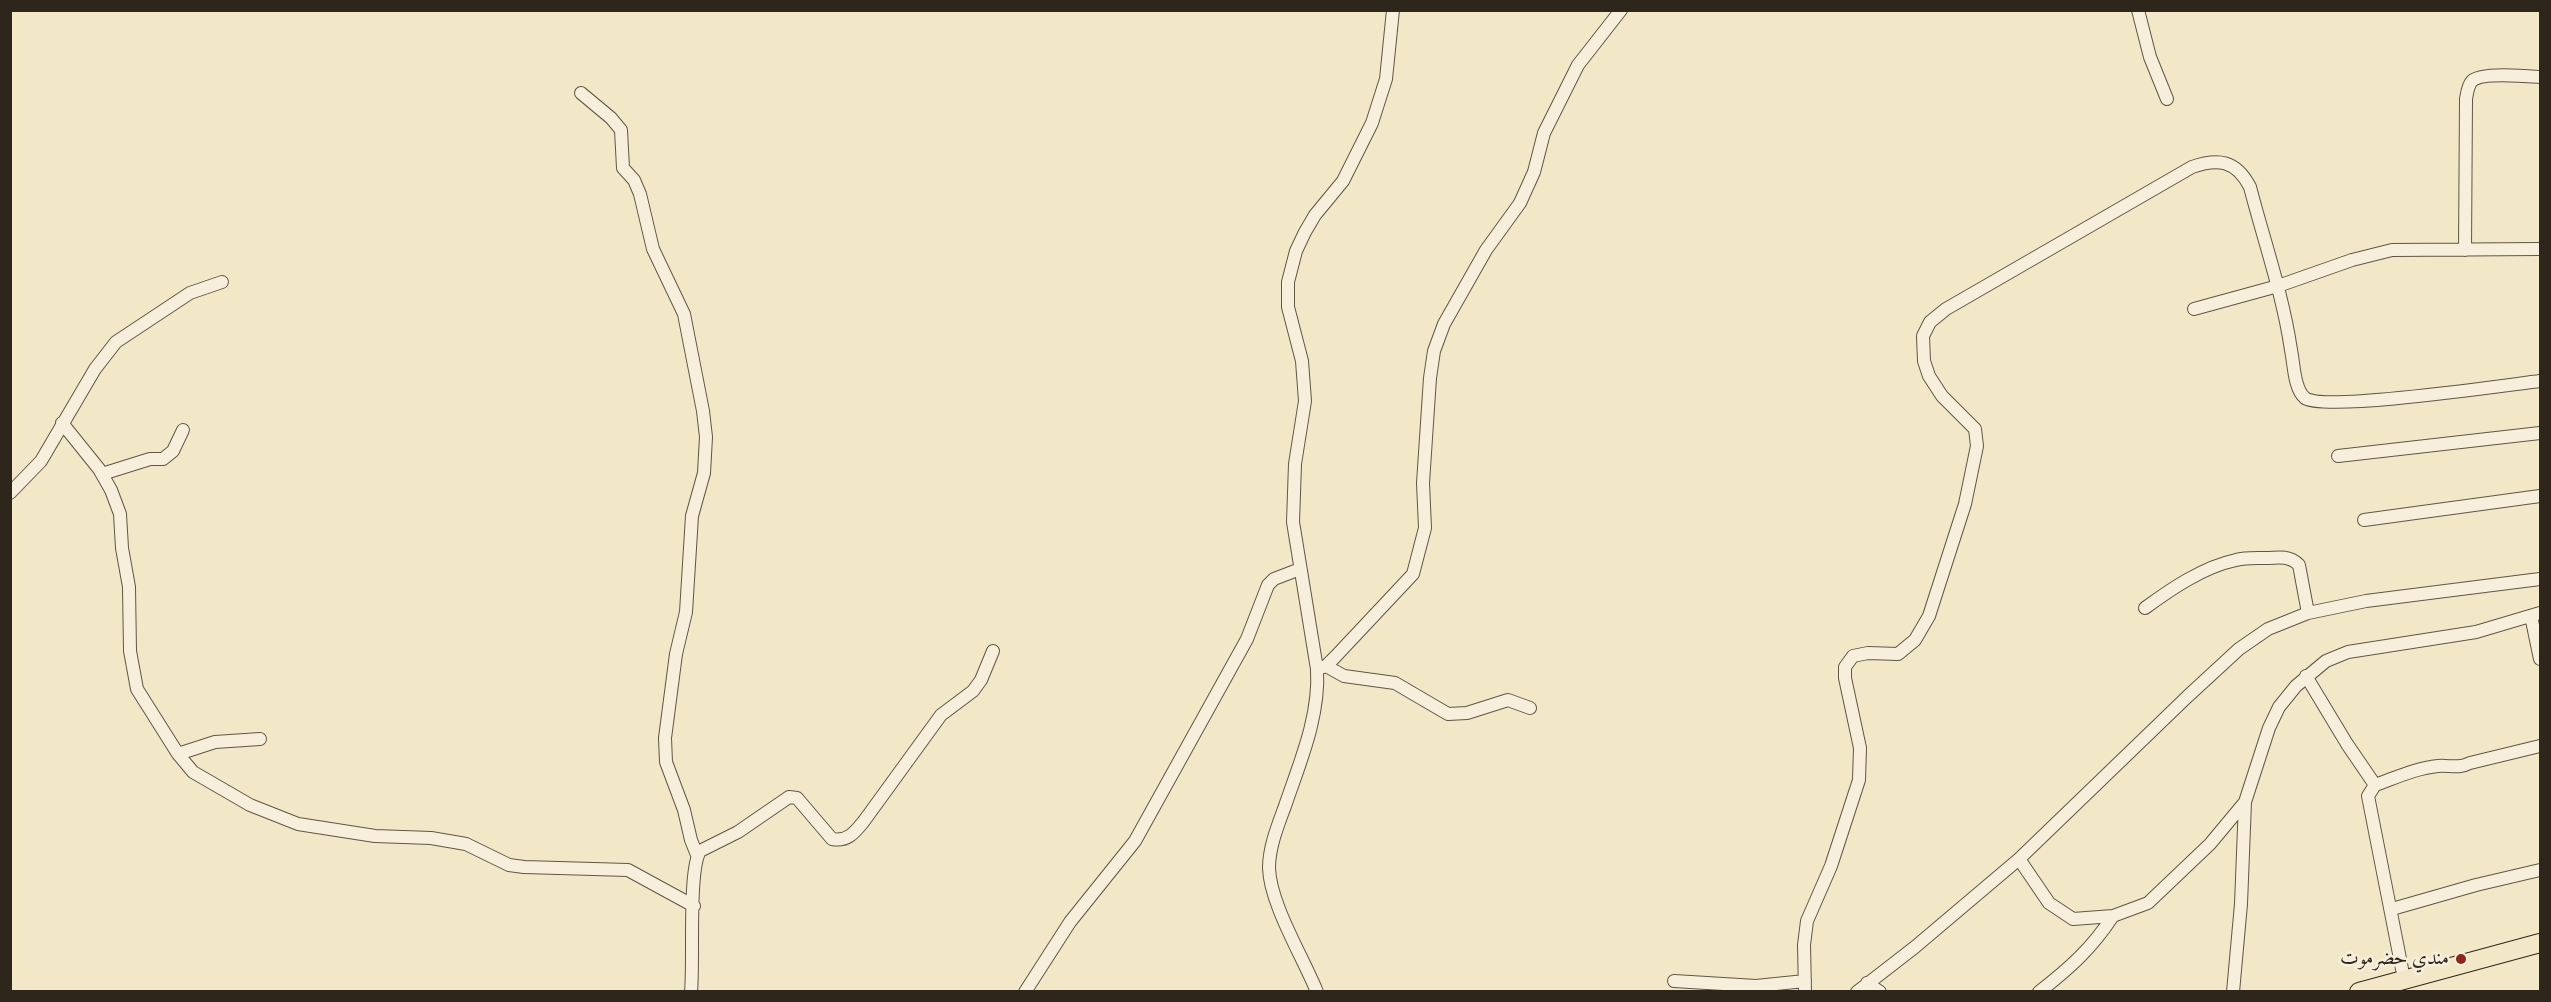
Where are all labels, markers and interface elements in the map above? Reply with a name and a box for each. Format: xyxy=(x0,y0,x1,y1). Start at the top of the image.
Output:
place label: مندي حضرموت xyxy=(2340,947,2449,971)
marker: مندي حضرموت xyxy=(2454,952,2468,966)

